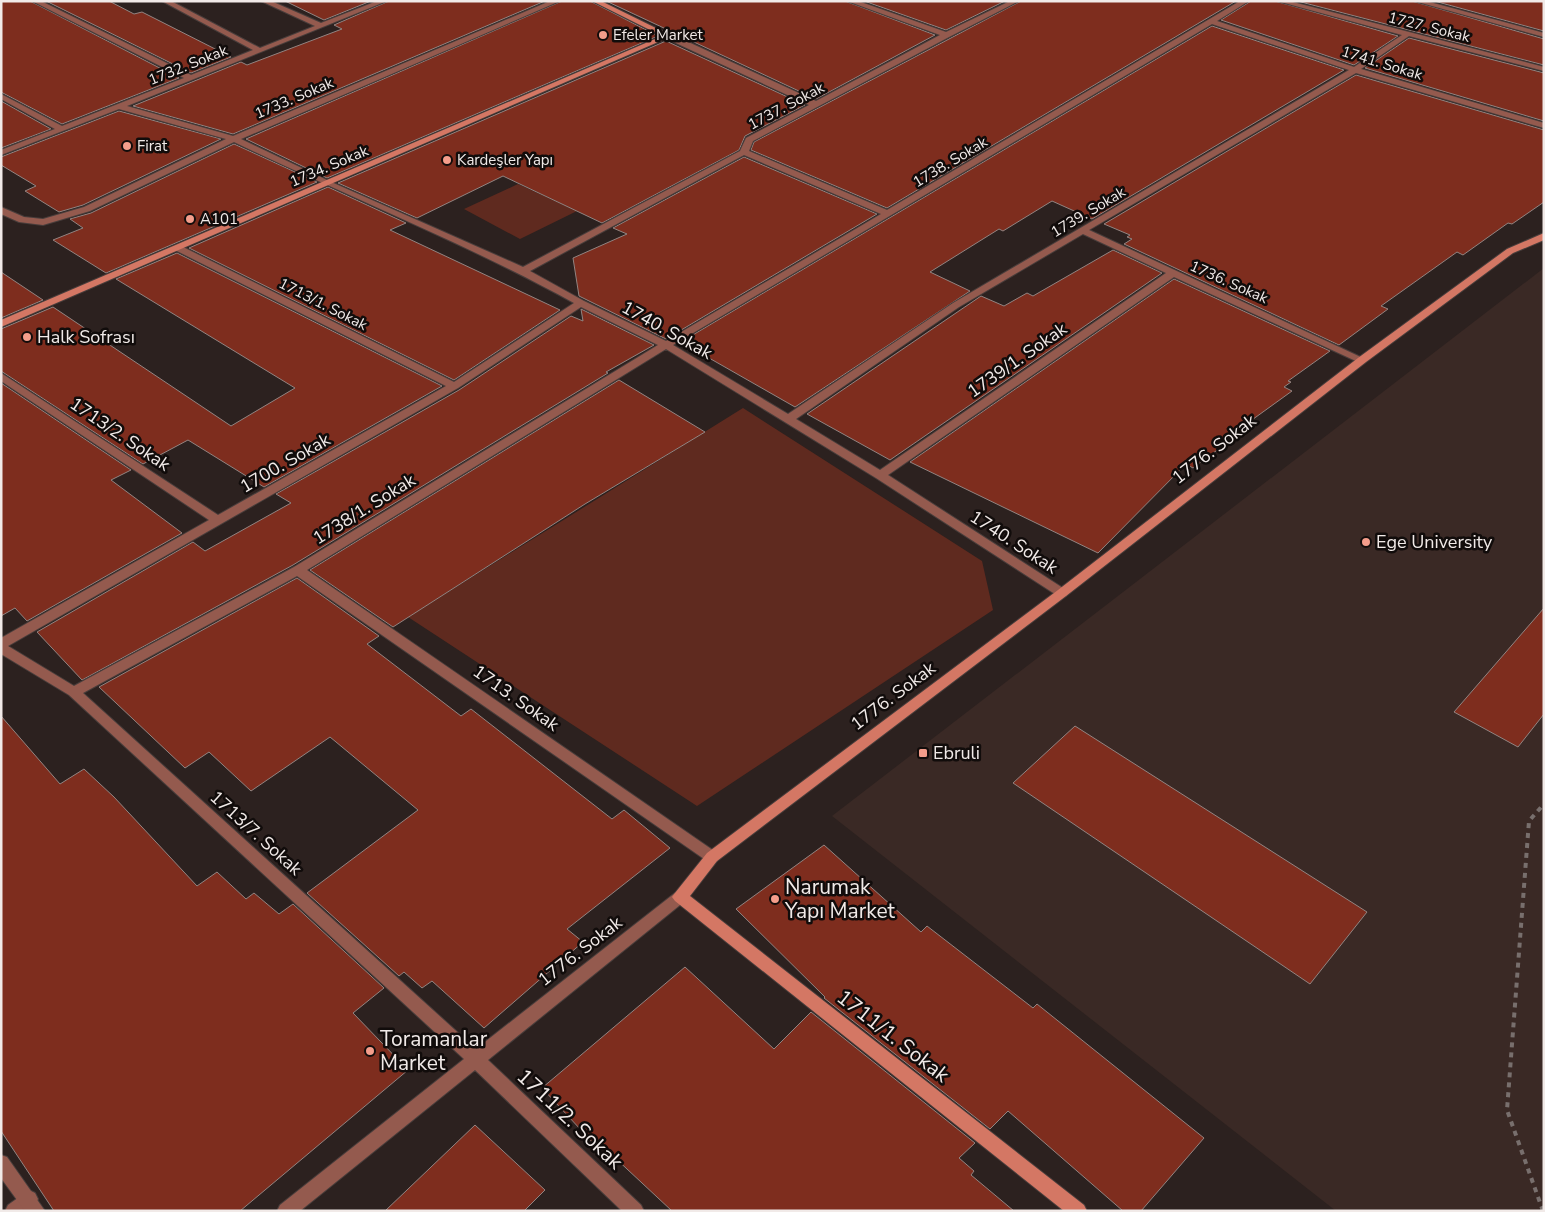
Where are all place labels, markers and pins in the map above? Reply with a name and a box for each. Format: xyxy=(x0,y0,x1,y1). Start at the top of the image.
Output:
place label: Efeler Market xyxy=(613,25,703,45)
marker: Efeler Market xyxy=(597,29,609,41)
place label: Firat xyxy=(137,136,168,156)
marker: Firat xyxy=(121,140,133,152)
place label: Kardeşler Yapı xyxy=(457,150,553,170)
marker: Kardeşler Yapı xyxy=(441,154,453,166)
place label: A101 xyxy=(200,209,238,229)
marker: A101 xyxy=(184,213,196,225)
place label: Halk Sofrası xyxy=(37,325,135,349)
marker: Halk Sofrası xyxy=(21,331,33,343)
place label: Ege University xyxy=(1376,530,1493,554)
marker: Ege University xyxy=(1360,536,1372,548)
place label: Ebruli xyxy=(933,741,980,765)
marker: Ebruli xyxy=(917,747,929,759)
place label: Narumak Yapı Market xyxy=(784,873,896,925)
marker: Narumak Yapı Market xyxy=(769,893,781,905)
place label: Toramanlar Market xyxy=(380,1025,488,1077)
marker: Toramanlar Market xyxy=(364,1045,376,1057)

